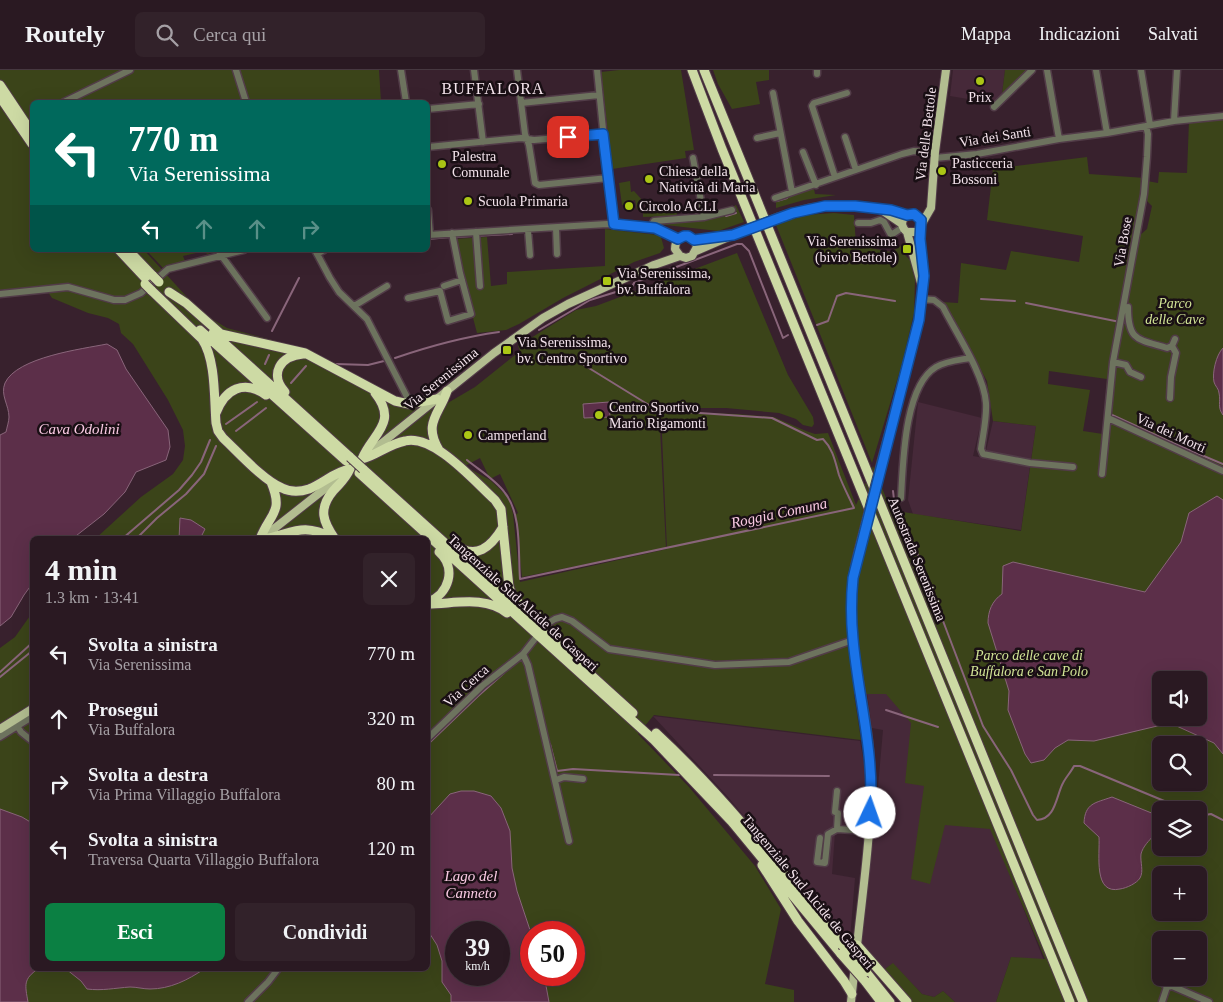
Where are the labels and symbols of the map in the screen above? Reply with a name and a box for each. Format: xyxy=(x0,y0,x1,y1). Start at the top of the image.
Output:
marker: Prix xyxy=(974,75,986,87)
district label: BUFFALORA xyxy=(442,80,544,97)
street label: Via delle Bettole xyxy=(913,86,939,182)
place label: Prix xyxy=(968,90,992,105)
pin xyxy=(547,116,589,158)
street label: Via dei Santi xyxy=(958,124,1032,150)
place label: Palestra Comunale xyxy=(452,149,510,180)
place label: Pasticceria Bossoni xyxy=(952,156,1013,187)
marker: Palestra Comunale xyxy=(436,158,448,170)
place label: Chiesa della Natività di Maria xyxy=(659,164,756,195)
marker: Pasticceria Bossoni xyxy=(936,165,948,177)
marker: Chiesa della Natività di Maria xyxy=(643,173,655,185)
place label: Scuola Primaria xyxy=(478,194,569,209)
marker: Scuola Primaria xyxy=(462,195,474,207)
place label: Circolo ACLI xyxy=(639,199,717,214)
marker: Circolo ACLI xyxy=(623,200,635,212)
street label: Via Bose xyxy=(1111,216,1135,268)
place label: Via Serenissima (bivio Bettole) xyxy=(806,234,898,266)
marker: Via Serenissima (bivio Bettole) xyxy=(901,243,913,255)
place label: Via Serenissima, bv. Buffalora xyxy=(617,266,711,297)
marker: Via Serenissima, bv. Buffalora xyxy=(601,275,613,287)
park label: Parco delle Cave xyxy=(1145,296,1205,327)
place label: Via Serenissima, bv. Centro Sportivo xyxy=(517,335,627,366)
street label: Via Serenissima xyxy=(401,344,482,413)
marker: Via Serenissima, bv. Centro Sportivo xyxy=(501,344,513,356)
place label: Centro Sportivo Mario Rigamonti xyxy=(609,400,706,431)
marker: Centro Sportivo Mario Rigamonti xyxy=(593,409,605,421)
street label: Via dei Morti xyxy=(1134,410,1208,456)
water label: Cava Odolini xyxy=(38,421,120,437)
place label: Camperland xyxy=(478,428,546,443)
marker: Camperland xyxy=(462,429,474,441)
water label: Roggia Comuna xyxy=(728,495,829,531)
street label: Autostrada Serenissima xyxy=(885,495,949,624)
street label: Tangenziale Sud Alcide de Gasperi xyxy=(445,532,601,674)
park label: Parco delle cave di Buffalora e San Polo xyxy=(970,648,1088,679)
street label: Via Cerca xyxy=(440,661,492,710)
position arrow xyxy=(843,786,895,838)
street label: Tangenziale Sud Alcide de Gasperi xyxy=(739,812,877,972)
water label: Lago del Canneto xyxy=(444,868,497,901)
speed limit sign: 50 xyxy=(520,921,585,986)

